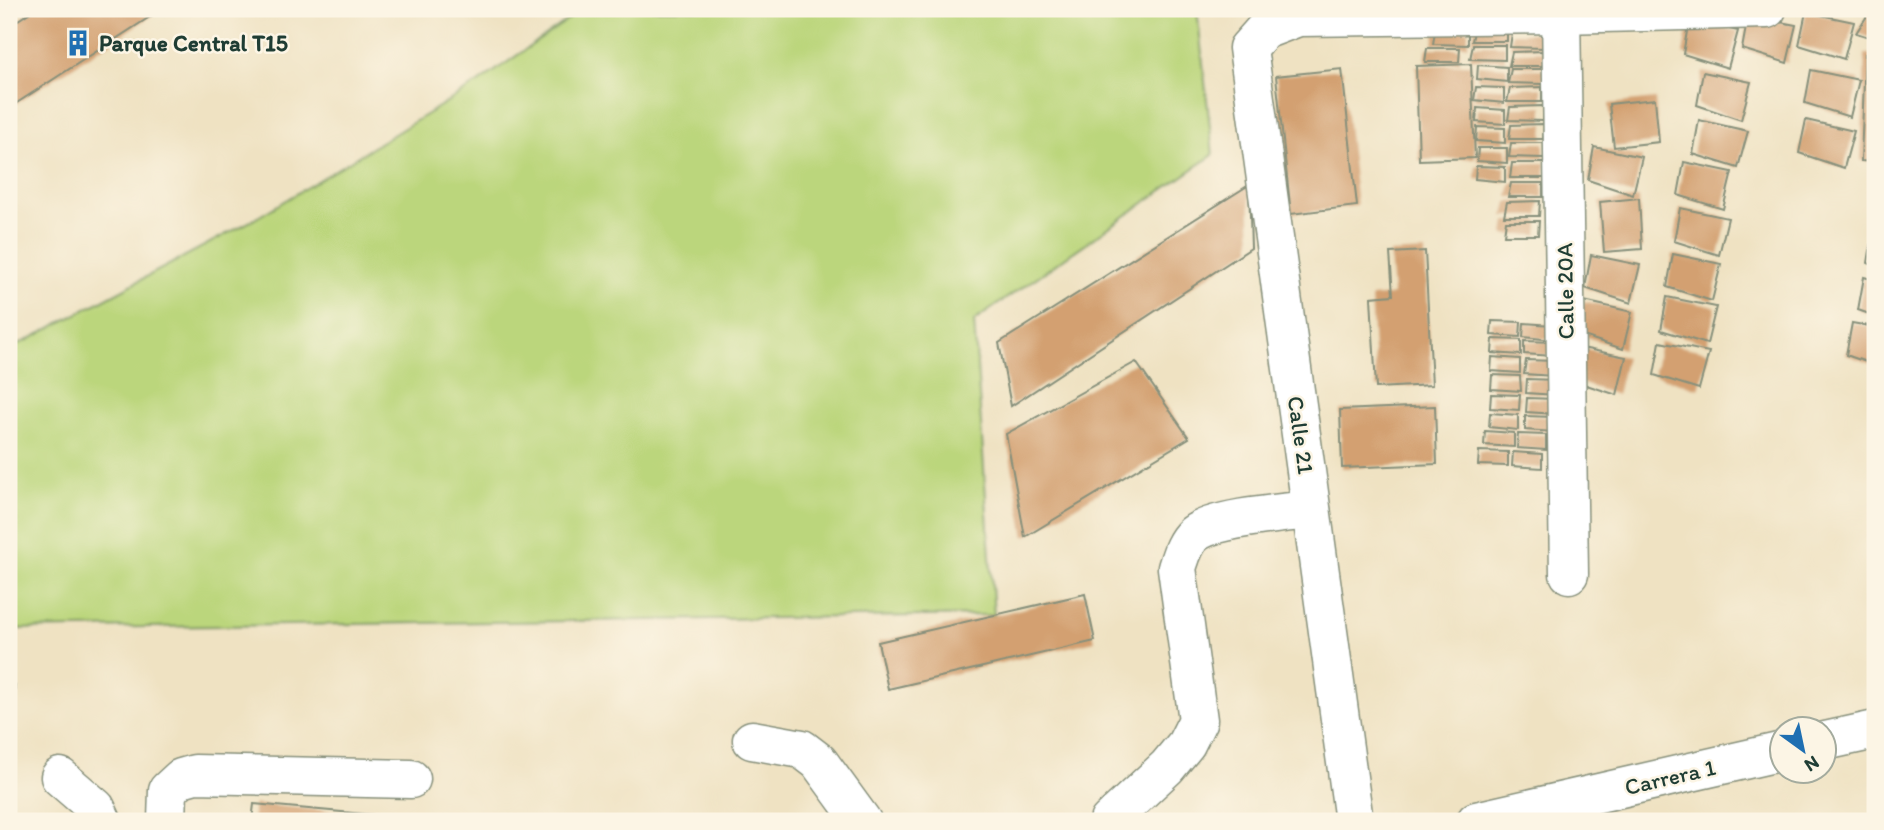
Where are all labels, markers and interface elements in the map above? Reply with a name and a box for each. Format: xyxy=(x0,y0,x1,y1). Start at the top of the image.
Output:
building icon: Parque Central T15 xyxy=(63,28,93,58)
place label: Parque Central T15 xyxy=(99,29,288,57)
street label: Calle 20A xyxy=(1550,242,1580,340)
street label: Calle 21 xyxy=(1282,394,1320,476)
north arrow xyxy=(1769,714,1839,784)
text: N xyxy=(1800,751,1824,777)
street label: Carrera 1 xyxy=(1622,753,1718,801)

